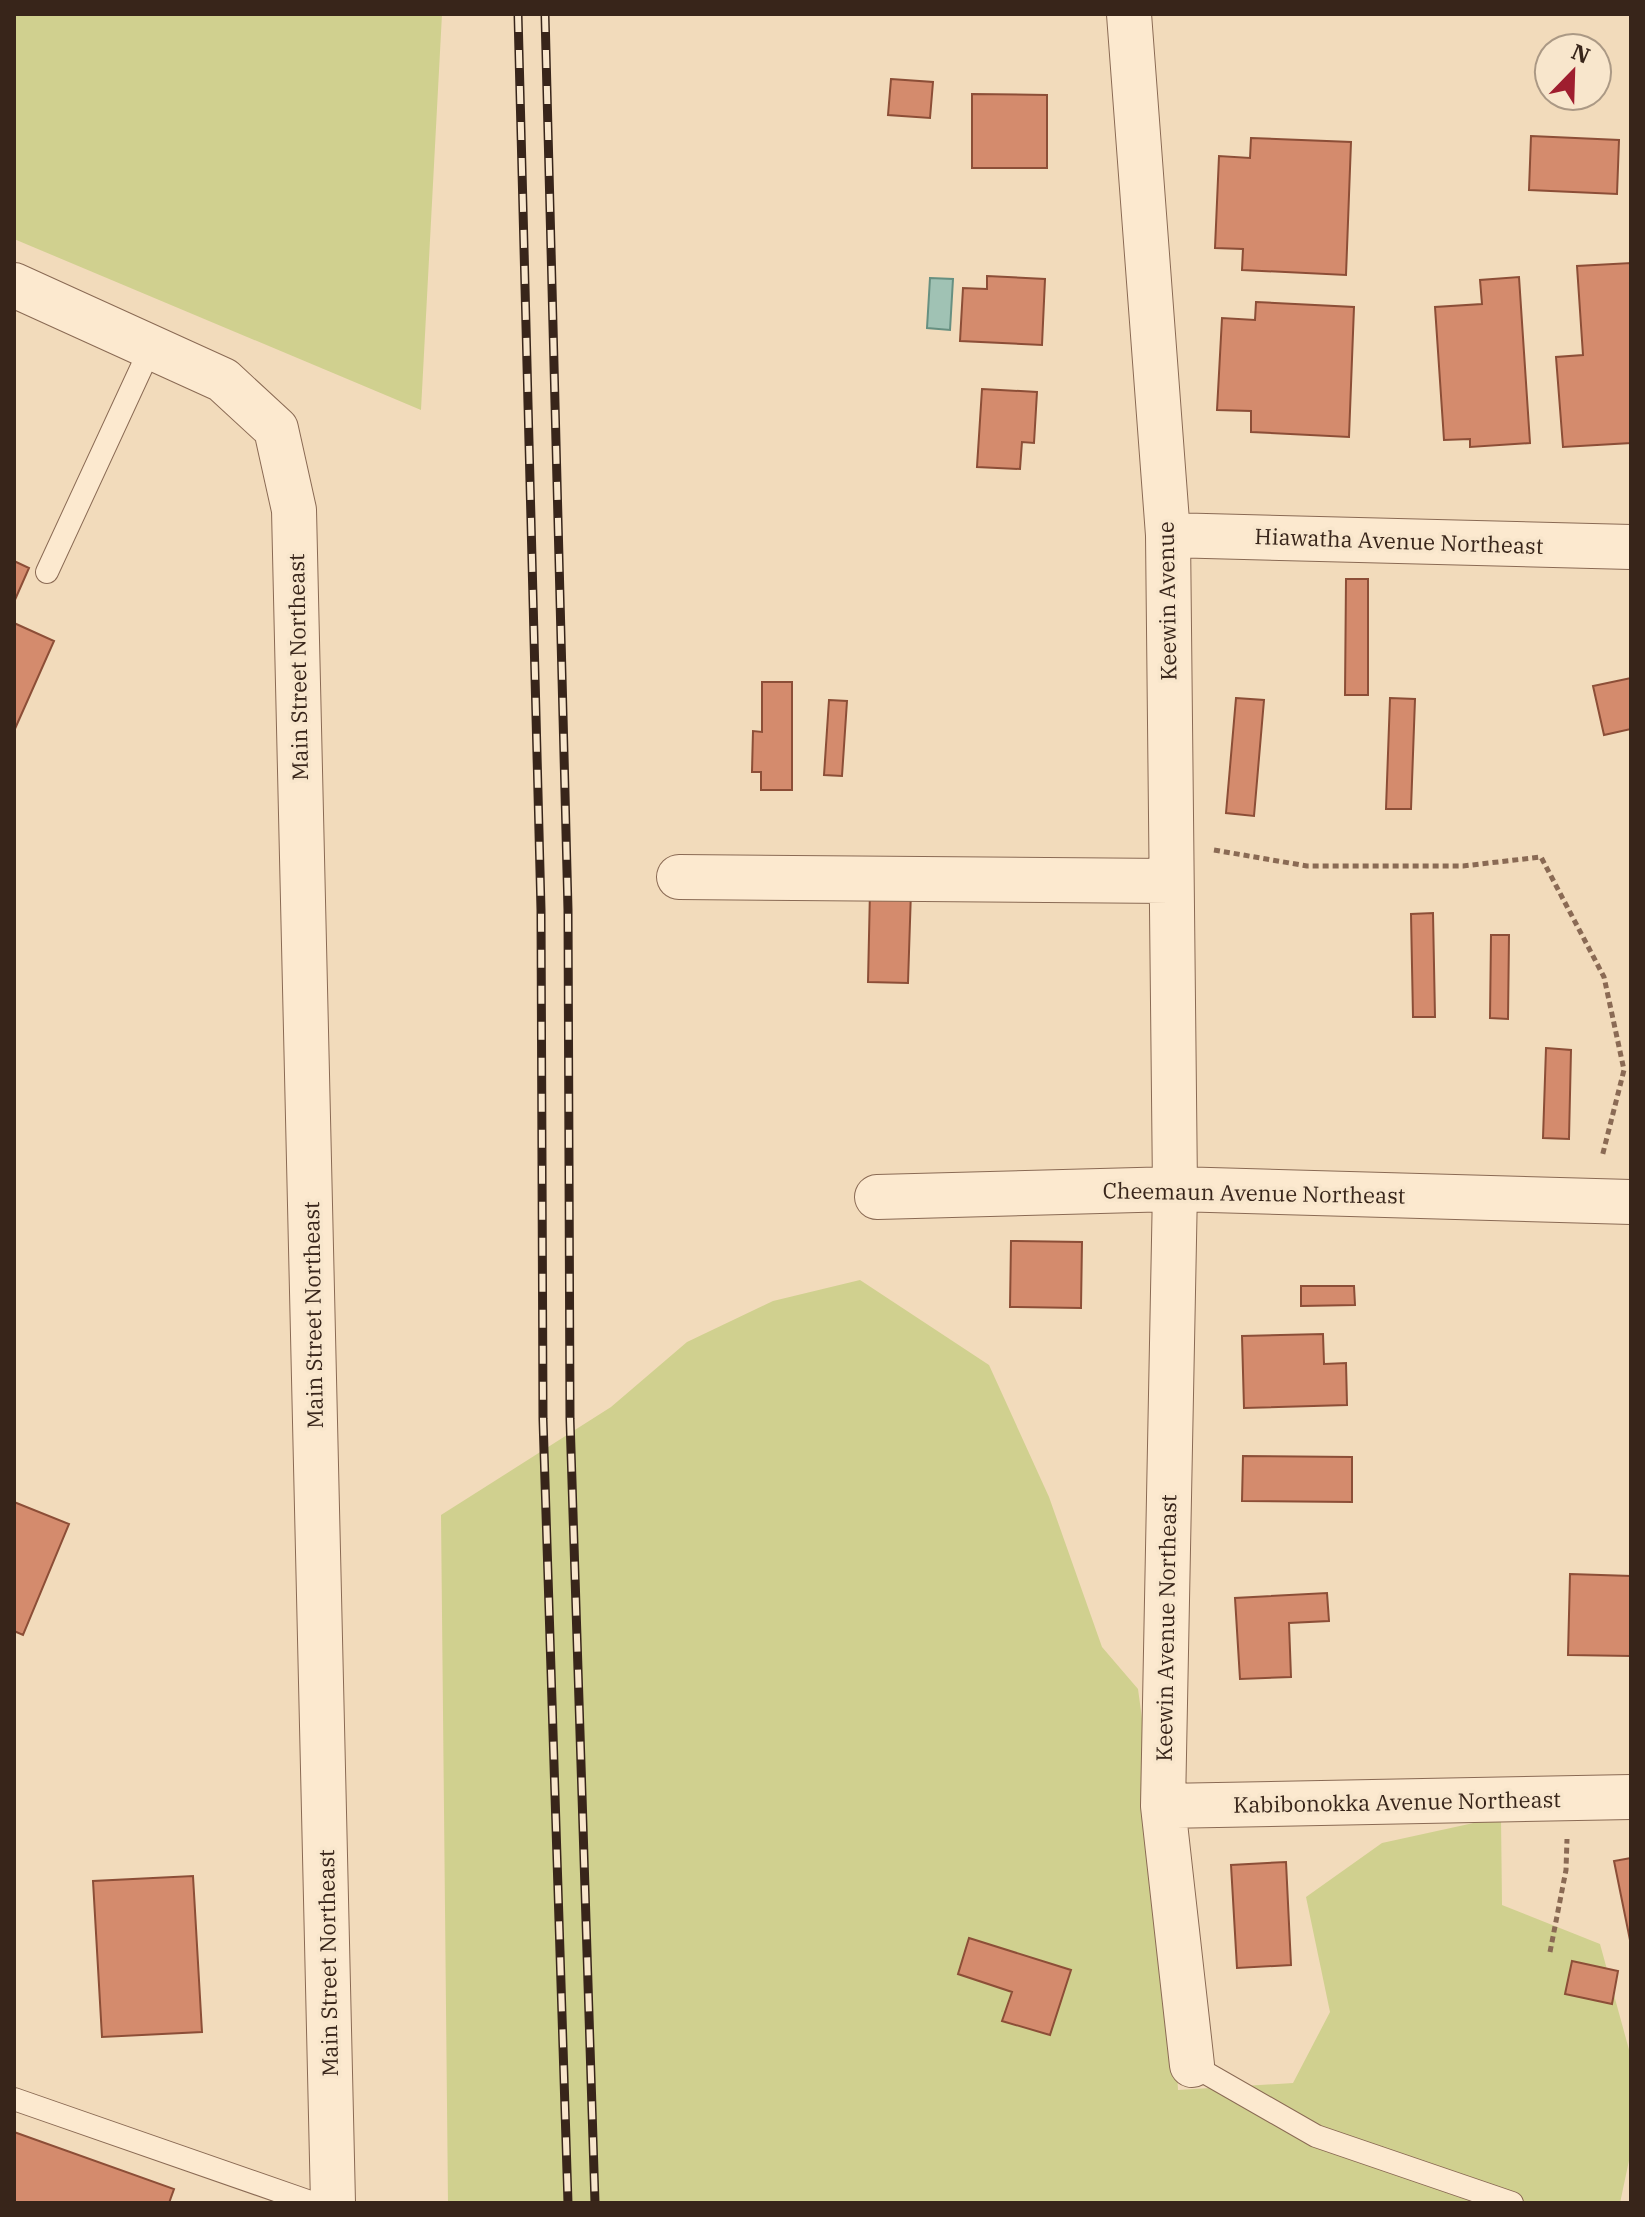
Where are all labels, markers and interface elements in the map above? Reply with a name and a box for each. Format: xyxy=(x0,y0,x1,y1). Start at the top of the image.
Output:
north arrow xyxy=(1533,32,1613,112)
text: N xyxy=(1567,36,1595,70)
street label: Keewin Avenue xyxy=(1151,521,1182,681)
street label: Hiawatha Avenue Northeast xyxy=(1254,521,1544,560)
street label: Main Street Northeast xyxy=(281,553,314,781)
street label: Cheemaun Avenue Northeast xyxy=(1102,1175,1406,1210)
street label: Main Street Northeast xyxy=(296,1201,329,1429)
street label: Keewin Avenue Northeast xyxy=(1149,1494,1182,1762)
street label: Kabibonokka Avenue Northeast xyxy=(1233,1784,1561,1819)
street label: Main Street Northeast xyxy=(311,1849,344,2077)

